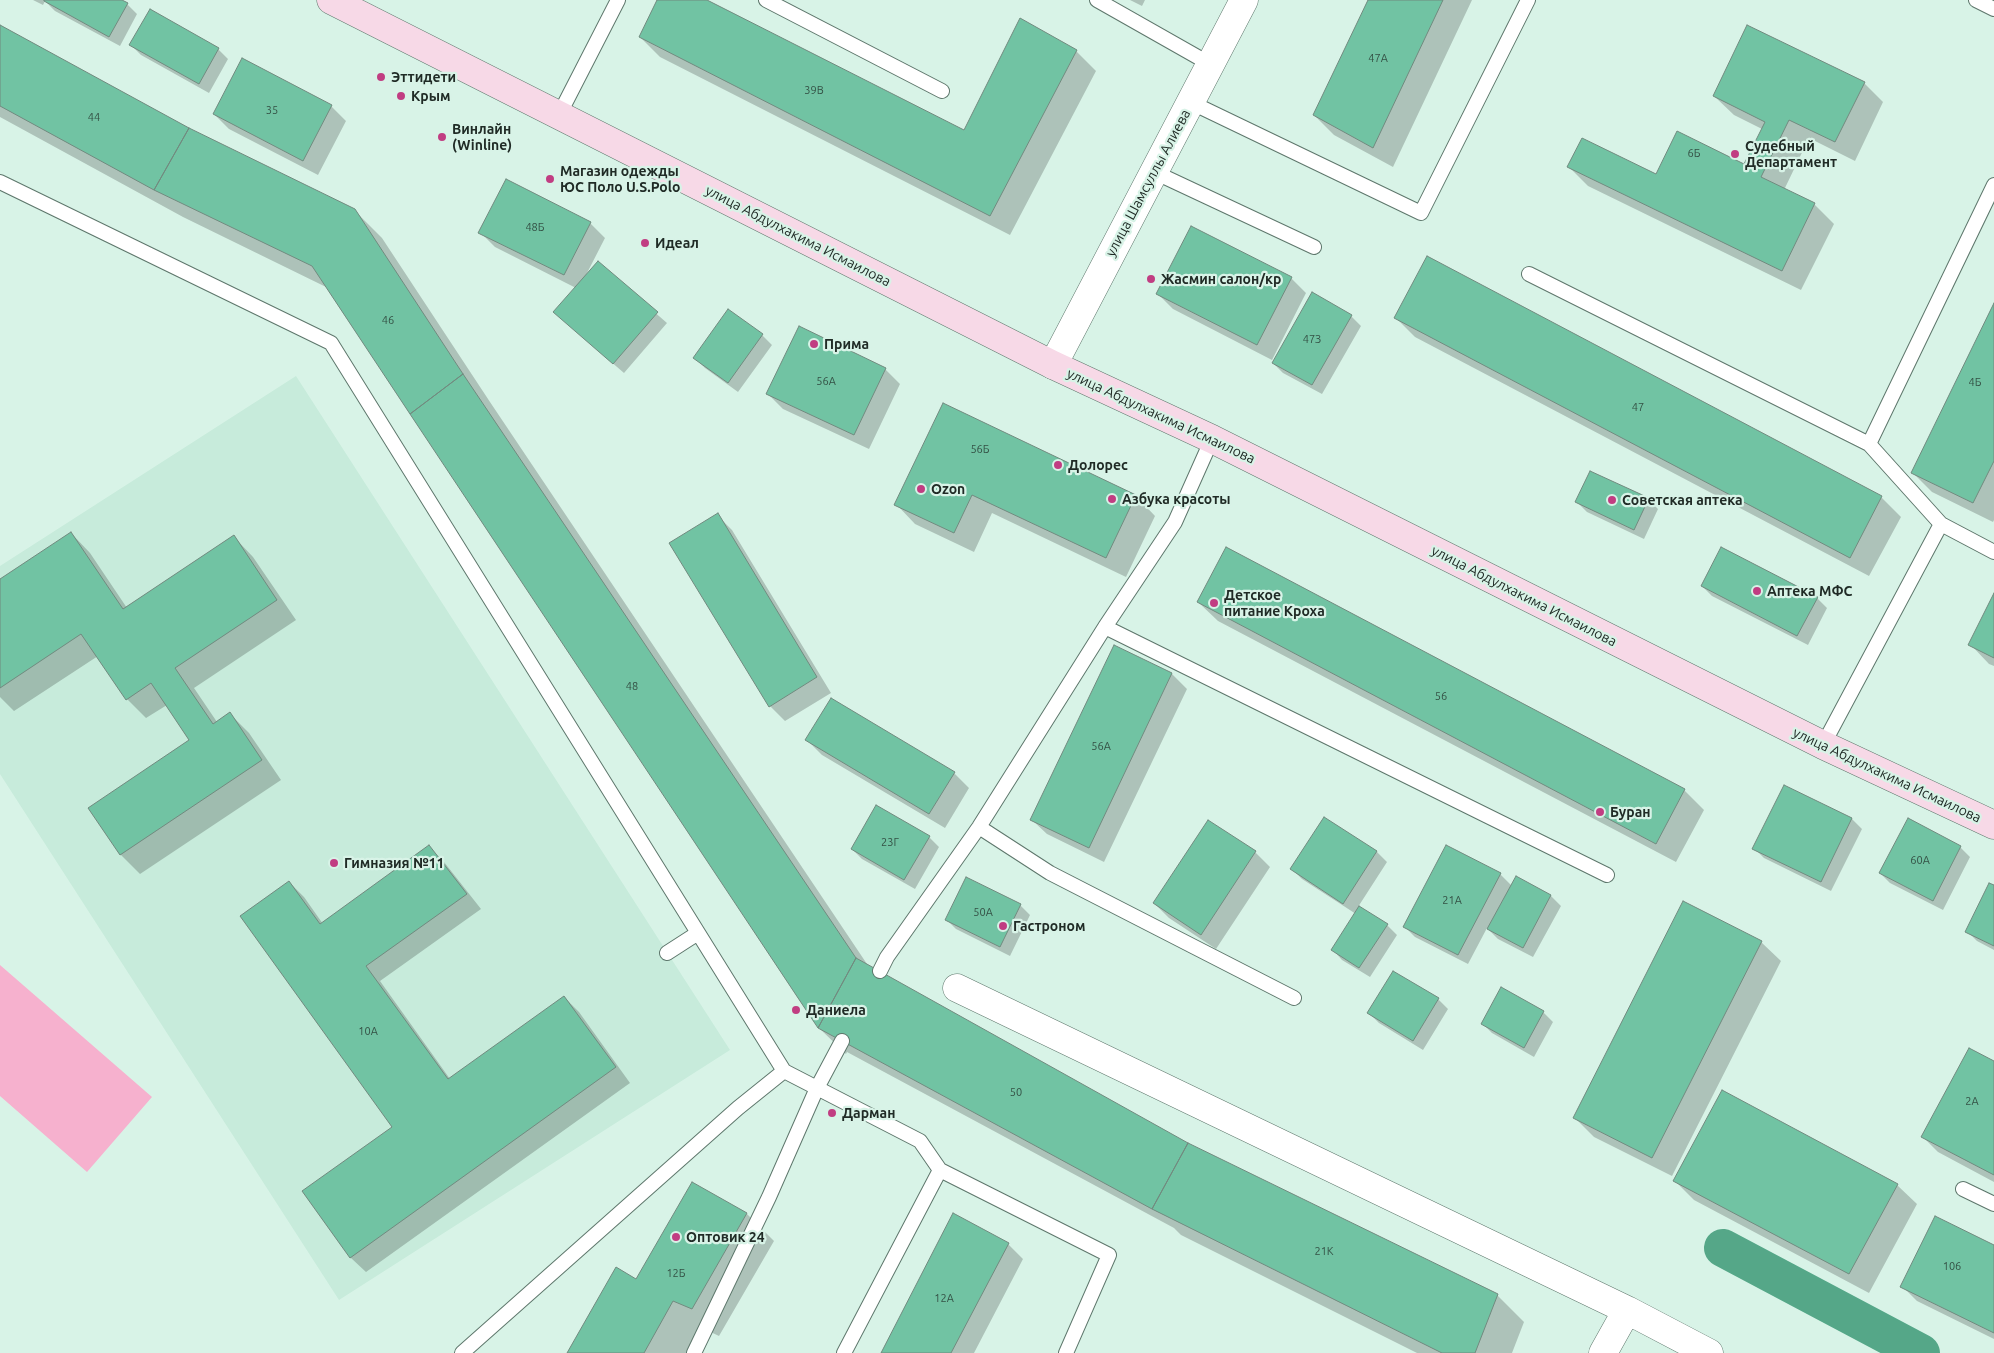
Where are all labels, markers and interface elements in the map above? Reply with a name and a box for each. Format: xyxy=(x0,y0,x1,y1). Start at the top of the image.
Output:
house number: 47А xyxy=(1368,51,1388,65)
place label: Эттидети xyxy=(391,69,456,85)
marker: Эттидети xyxy=(375,71,387,83)
house number: 39В xyxy=(804,83,824,97)
place label: Крым xyxy=(411,88,450,104)
marker: Крым xyxy=(395,90,407,102)
house number: 35 xyxy=(266,103,278,117)
street label: улица Шамсуллы Алиева xyxy=(1102,107,1194,259)
house number: 44 xyxy=(88,110,100,124)
place label: Винлайн (Winline) xyxy=(452,121,512,154)
marker: Винлайн (Winline) xyxy=(436,131,448,143)
place label: Судебный Департамент xyxy=(1745,138,1837,170)
house number: 6Б xyxy=(1688,146,1700,160)
marker: Судебный Департамент xyxy=(1729,148,1741,160)
place label: Магазин одежды ЮС Поло U.S.Polo xyxy=(560,163,680,196)
marker: Магазин одежды ЮС Поло U.S.Polo xyxy=(544,173,556,185)
street label: улица Абдулхакима Исмаилова xyxy=(702,182,894,290)
house number: 48Б xyxy=(525,220,545,234)
place label: Идеал xyxy=(655,235,699,251)
marker: Идеал xyxy=(639,237,651,249)
place label: Жасмин салон/кр xyxy=(1161,271,1281,287)
marker: Жасмин салон/кр xyxy=(1145,273,1157,285)
house number: 46 xyxy=(382,313,394,327)
house number: 47З xyxy=(1303,332,1321,346)
place label: Прима xyxy=(824,336,869,352)
marker: Прима xyxy=(808,338,820,350)
street label: улица Абдулхакима Исмаилова xyxy=(1064,365,1258,467)
house number: 56А xyxy=(816,374,836,388)
house number: 4Б xyxy=(1969,375,1981,389)
house number: 47 xyxy=(1632,400,1644,414)
house number: 56Б xyxy=(970,442,990,456)
place label: Долорес xyxy=(1068,457,1128,473)
marker: Долорес xyxy=(1052,459,1064,471)
place label: Ozon xyxy=(931,481,965,497)
marker: Ozon xyxy=(915,483,927,495)
place label: Азбука красоты xyxy=(1122,491,1231,507)
place label: Советская аптека xyxy=(1622,492,1743,508)
marker: Азбука красоты xyxy=(1106,493,1118,505)
marker: Советская аптека xyxy=(1606,494,1618,506)
street label: улица Абдулхакима Исмаилова xyxy=(1428,542,1620,650)
place label: Аптека МФС xyxy=(1767,583,1853,599)
marker: Аптека МФС xyxy=(1751,585,1763,597)
place label: Детское питание Кроха xyxy=(1224,587,1325,620)
marker: Детское питание Кроха xyxy=(1208,597,1220,609)
house number: 48 xyxy=(626,679,638,693)
house number: 56 xyxy=(1435,689,1447,703)
street label: улица Абдулхакима Исмаилова xyxy=(1790,724,1984,826)
house number: 56А xyxy=(1091,739,1111,753)
place label: Буран xyxy=(1610,804,1651,820)
marker: Буран xyxy=(1594,806,1606,818)
house number: 23Г xyxy=(881,835,899,849)
house number: 60А xyxy=(1910,853,1930,867)
place label: Гимназия №11 xyxy=(344,855,444,871)
marker: Гимназия №11 xyxy=(328,857,340,869)
house number: 21А xyxy=(1442,893,1462,907)
house number: 50А xyxy=(973,905,993,919)
place label: Гастроном xyxy=(1013,918,1086,934)
marker: Гастроном xyxy=(997,920,1009,932)
place label: Даниела xyxy=(806,1002,866,1018)
marker: Даниела xyxy=(790,1004,802,1016)
house number: 10А xyxy=(358,1024,378,1038)
house number: 50 xyxy=(1010,1085,1022,1099)
house number: 2А xyxy=(1965,1094,1979,1108)
place label: Дарман xyxy=(842,1105,895,1121)
marker: Дарман xyxy=(826,1107,838,1119)
place label: Оптовик 24 xyxy=(686,1229,765,1245)
marker: Оптовик 24 xyxy=(670,1231,682,1243)
house number: 21К xyxy=(1314,1244,1334,1258)
house number: 106 xyxy=(1943,1259,1961,1273)
house number: 12Б xyxy=(666,1266,686,1280)
house number: 12А xyxy=(934,1291,954,1305)

